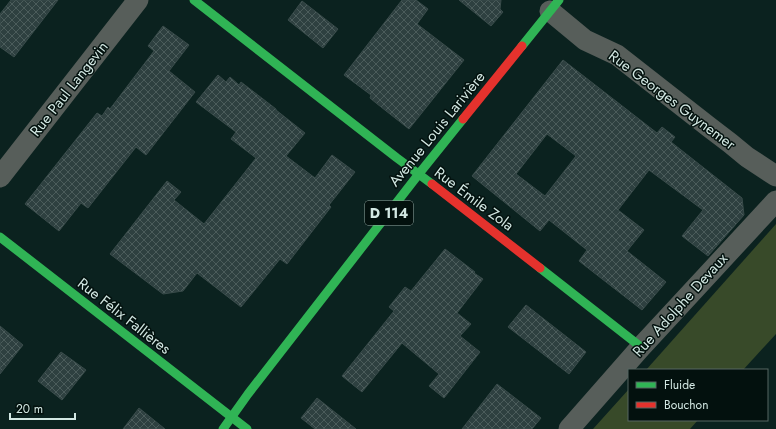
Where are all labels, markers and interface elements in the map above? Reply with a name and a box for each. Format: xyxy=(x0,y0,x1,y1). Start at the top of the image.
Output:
street label: Rue Paul Langevin xyxy=(25,37,113,141)
street label: Rue Georges Guynemer xyxy=(604,45,741,156)
street label: Avenue Louis Larivière xyxy=(384,67,491,191)
street label: Rue Émile Zola xyxy=(430,162,518,236)
road number: D 114 xyxy=(365,201,413,225)
street label: Rue Adolphe Devaux xyxy=(627,248,733,362)
street label: Rue Félix Fallières xyxy=(73,273,175,359)
legend xyxy=(628,369,768,421)
text: Fluide xyxy=(664,376,695,394)
scale bar xyxy=(10,395,75,421)
text: Bouchon xyxy=(664,396,708,414)
text: 20 m xyxy=(16,400,43,418)

